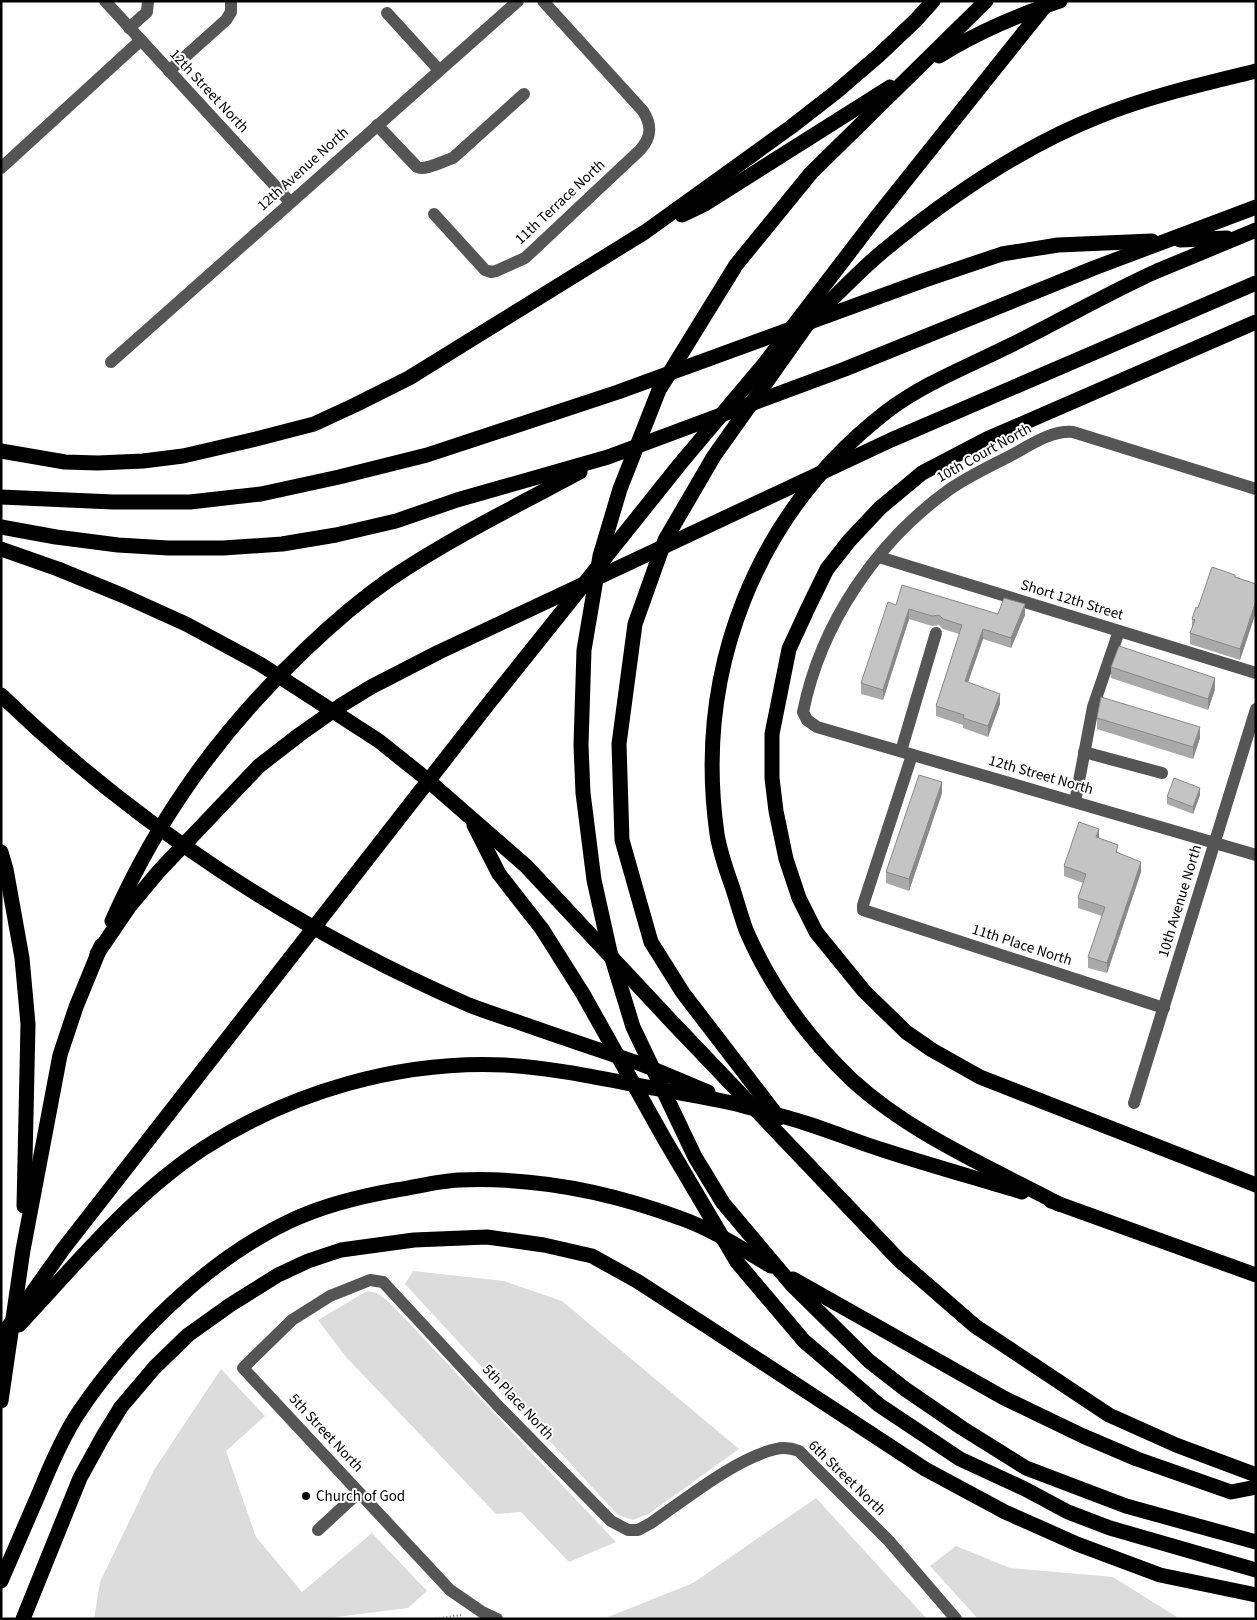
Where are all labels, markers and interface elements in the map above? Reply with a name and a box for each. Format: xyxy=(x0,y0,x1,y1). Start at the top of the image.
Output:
street label: 12th Street North xyxy=(164,44,254,138)
street label: 12th Avenue North xyxy=(253,122,353,216)
street label: 11th Terrace North xyxy=(510,155,610,249)
street label: 10th Court North xyxy=(933,418,1035,488)
street label: Short 12th Street xyxy=(1018,574,1126,626)
street label: 12th Street North xyxy=(986,750,1096,800)
street label: 10th Avenue North xyxy=(1153,842,1207,960)
street label: 11th Place North xyxy=(969,919,1075,971)
street label: 5th Place North xyxy=(477,1359,559,1445)
street label: 5th Street North xyxy=(284,1389,368,1477)
street label: 6th Street North xyxy=(804,1436,890,1520)
place label: Church of God xyxy=(316,1486,405,1507)
marker: Church of God xyxy=(300,1490,312,1502)

